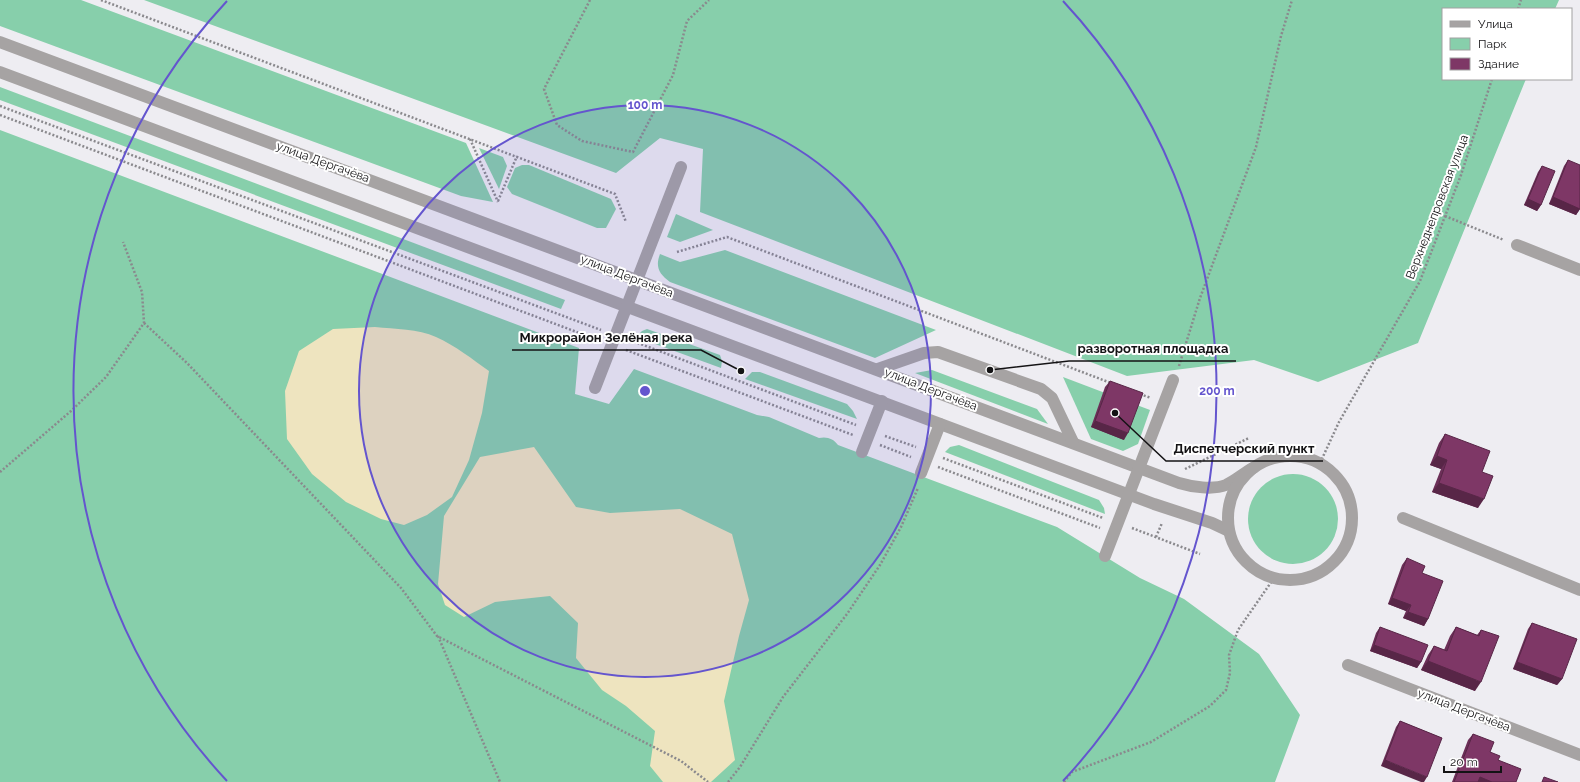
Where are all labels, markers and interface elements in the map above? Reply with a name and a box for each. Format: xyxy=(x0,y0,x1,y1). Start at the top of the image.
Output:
legend xyxy=(1442,8,1572,80)
text: Улица xyxy=(1478,17,1513,31)
text: Парк xyxy=(1478,37,1507,51)
text: Здание xyxy=(1478,57,1519,71)
text: 100 m xyxy=(628,98,662,112)
street label: Верхнеднепровская улица xyxy=(1403,133,1471,281)
street label: улица Дергачёва xyxy=(275,139,371,185)
street label: улица Дергачёва xyxy=(579,252,675,300)
callout: Микрорайон Зелёная река xyxy=(512,325,701,350)
text: Микрорайон Зелёная река xyxy=(520,330,693,345)
callout: разворотная площадка xyxy=(1069,336,1236,361)
text: разворотная площадка xyxy=(1077,341,1229,356)
street label: улица Дергачёва xyxy=(883,365,979,413)
centre of rings xyxy=(638,384,652,398)
text: 200 m xyxy=(1199,384,1235,398)
callout: Диспетчерский пункт xyxy=(1166,436,1323,461)
text: Диспетчерский пункт xyxy=(1174,441,1315,456)
street label: улица Дергачёва xyxy=(1416,686,1512,734)
scale bar xyxy=(1444,748,1501,774)
text: 20 m xyxy=(1450,755,1478,769)

